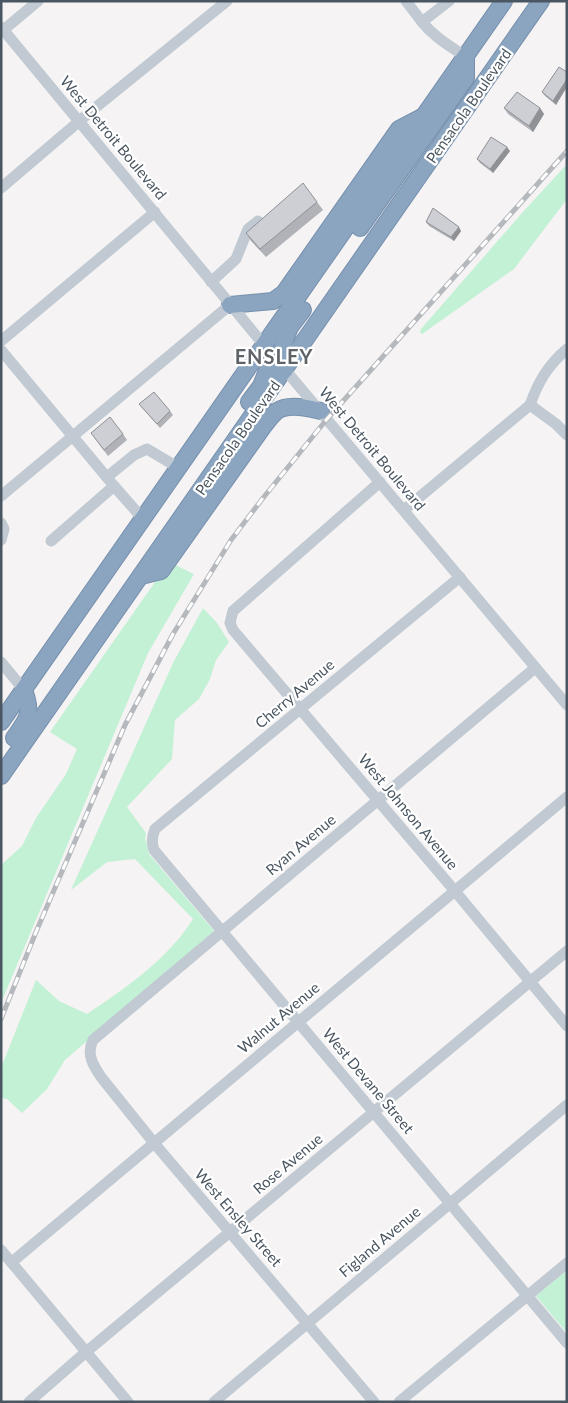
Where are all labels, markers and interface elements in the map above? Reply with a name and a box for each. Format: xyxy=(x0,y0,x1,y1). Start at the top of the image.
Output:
street label: Pensacola Boulevard xyxy=(422,45,514,166)
street label: West Detroit Boulevard xyxy=(57,72,171,203)
district label: ENSLEY xyxy=(235,344,313,368)
street label: Pensacola Boulevard xyxy=(191,377,283,498)
street label: West Detroit Boulevard xyxy=(316,383,430,514)
street label: Cherry Avenue xyxy=(251,655,338,731)
street label: West Johnson Avenue xyxy=(355,750,462,873)
street label: Ryan Avenue xyxy=(262,810,339,879)
street label: Walnut Avenue xyxy=(234,978,323,1057)
street label: West Devane Street xyxy=(319,1024,418,1137)
street label: Rose Avenue xyxy=(249,1129,326,1197)
street label: West Ensley Street xyxy=(191,1165,286,1270)
street label: Figland Avenue xyxy=(335,1202,424,1280)

